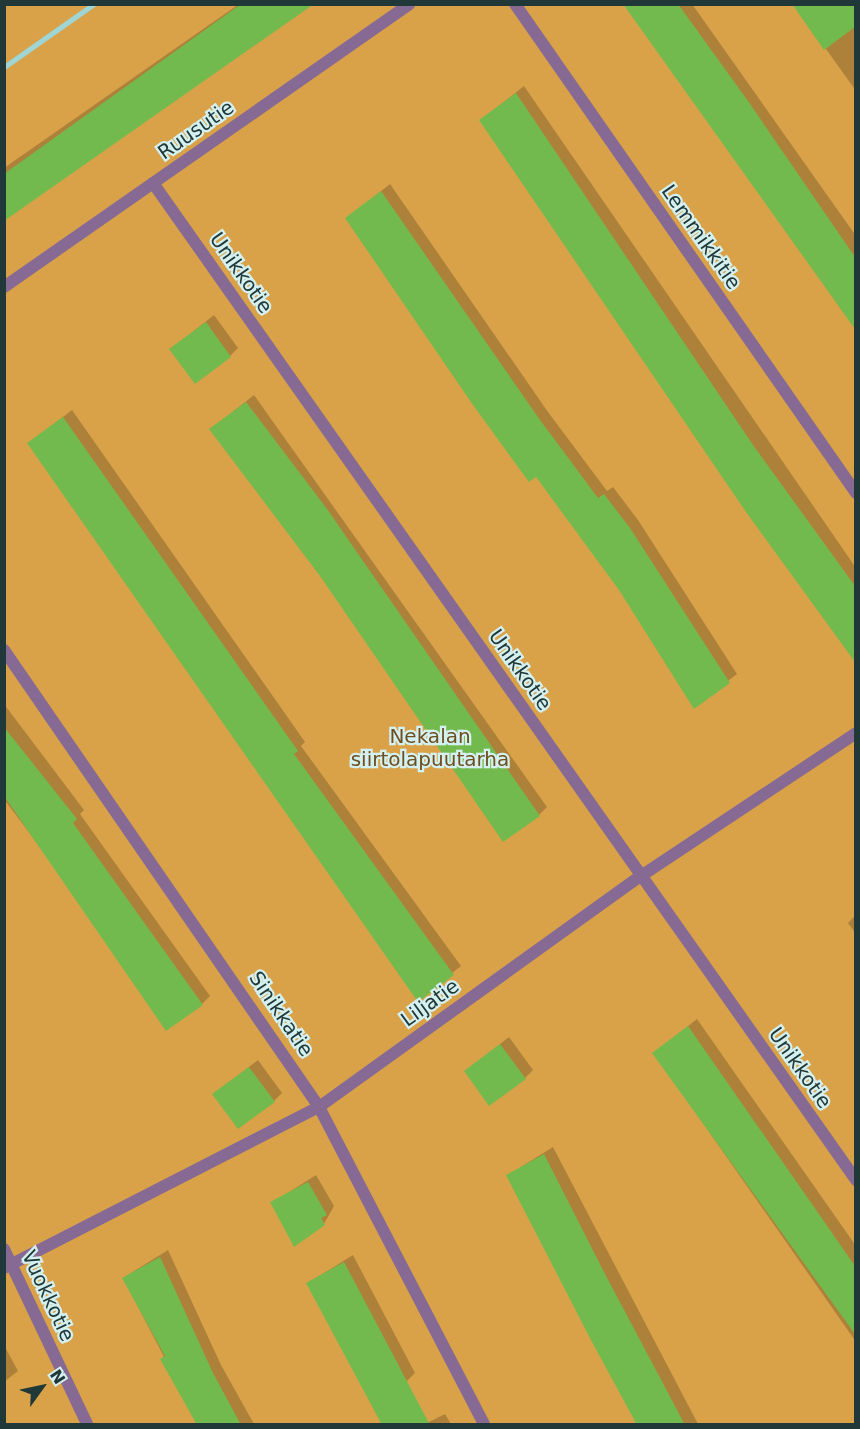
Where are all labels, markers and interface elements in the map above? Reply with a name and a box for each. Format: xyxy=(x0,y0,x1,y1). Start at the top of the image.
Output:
street label: Ruusutie xyxy=(153,95,239,165)
street label: Lemmikkitie xyxy=(656,180,746,294)
street label: Unikkotie xyxy=(204,228,278,318)
street label: Unikkotie xyxy=(483,625,557,715)
park label: Nekalan siirtolapuutarha xyxy=(351,724,509,771)
street label: Sinikkatie xyxy=(244,967,318,1061)
street label: Liljatie xyxy=(396,974,464,1032)
street label: Unikkotie xyxy=(763,1023,837,1113)
street label: Vuokkotie xyxy=(16,1247,80,1345)
north arrow xyxy=(12,1357,72,1417)
text: N xyxy=(46,1366,69,1388)

